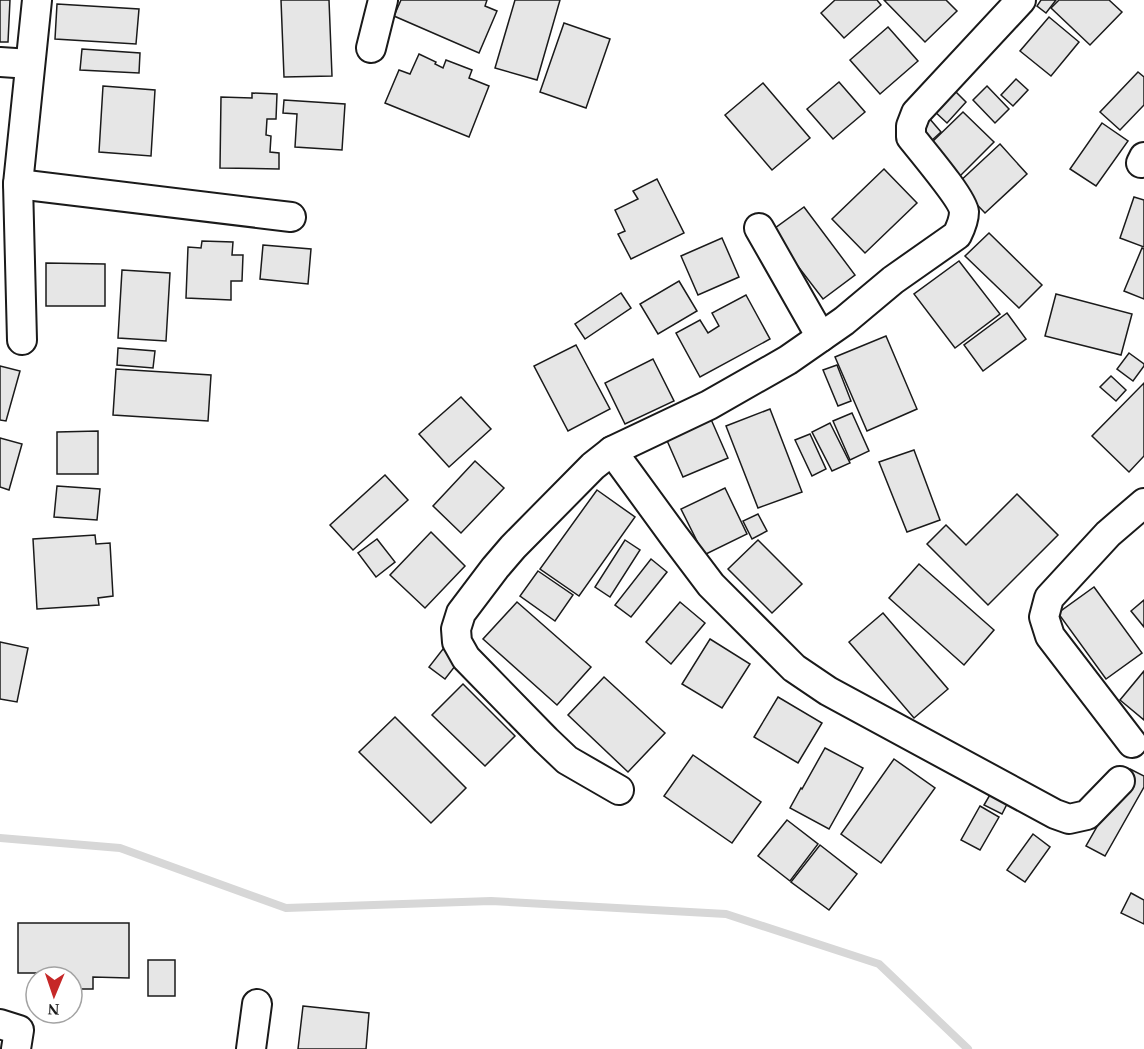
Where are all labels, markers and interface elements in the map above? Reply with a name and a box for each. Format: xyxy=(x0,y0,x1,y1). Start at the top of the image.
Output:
north arrow xyxy=(24,965,84,1025)
text: N xyxy=(47,1001,60,1018)

